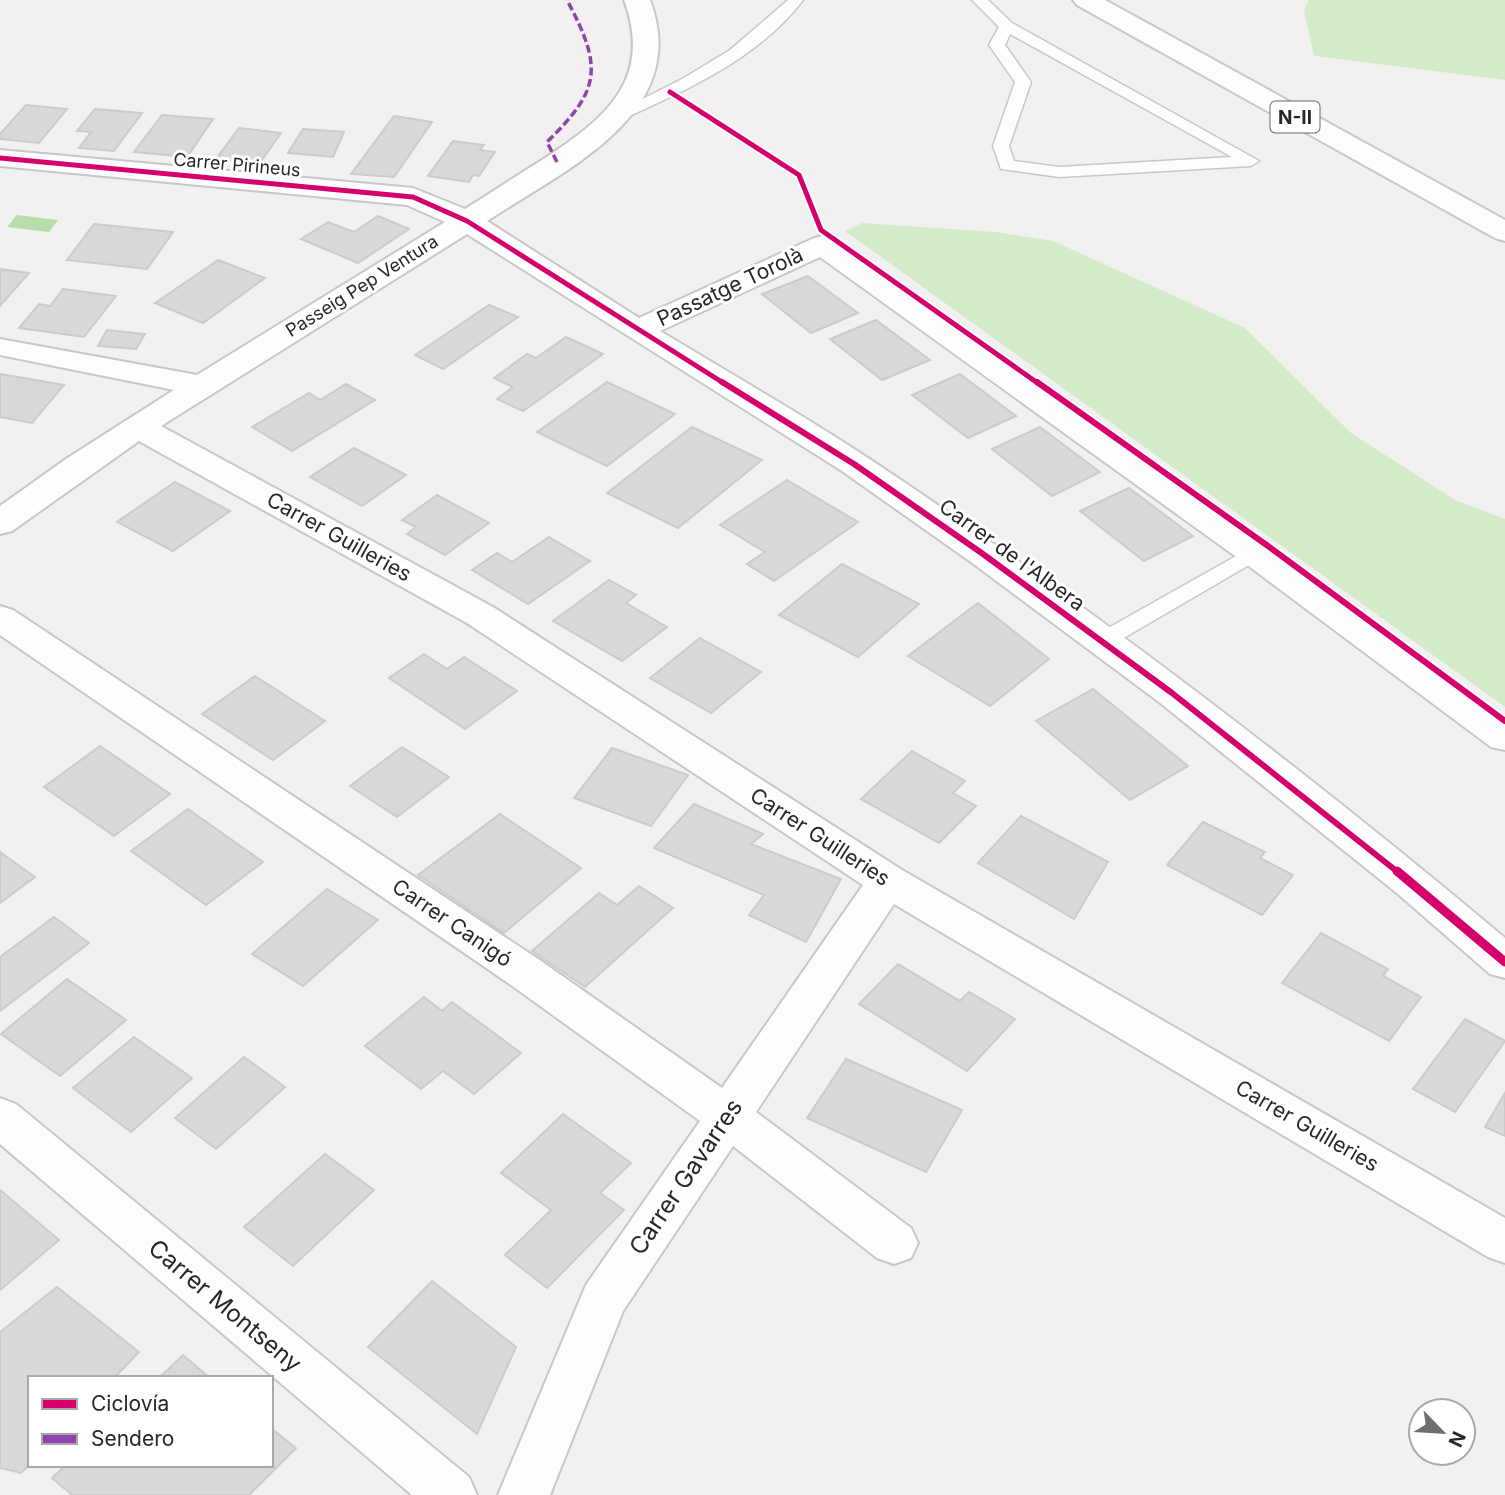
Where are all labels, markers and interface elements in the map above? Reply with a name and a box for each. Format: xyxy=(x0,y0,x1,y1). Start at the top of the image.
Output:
road number: N-II xyxy=(1270,102,1320,132)
street label: Carrer Pirineus xyxy=(173,148,302,181)
street label: Passeig Pep Ventura xyxy=(282,230,442,341)
street label: Passatge Torolà xyxy=(653,242,807,331)
street label: Carrer Guilleries xyxy=(263,487,416,587)
street label: Carrer de l'Albera xyxy=(935,493,1090,616)
street label: Carrer Guilleries xyxy=(746,782,895,891)
street label: Carrer Canigó xyxy=(388,873,517,972)
street label: Carrer Guilleries xyxy=(1231,1074,1383,1177)
street label: Carrer Gavarres xyxy=(623,1093,748,1260)
street label: Carrer Montseny xyxy=(143,1233,308,1378)
legend xyxy=(28,1376,273,1467)
text: Ciclovía xyxy=(91,1391,169,1416)
north arrow xyxy=(1407,1397,1477,1467)
text: Sendero xyxy=(91,1426,174,1451)
text: N xyxy=(1443,1428,1470,1450)

